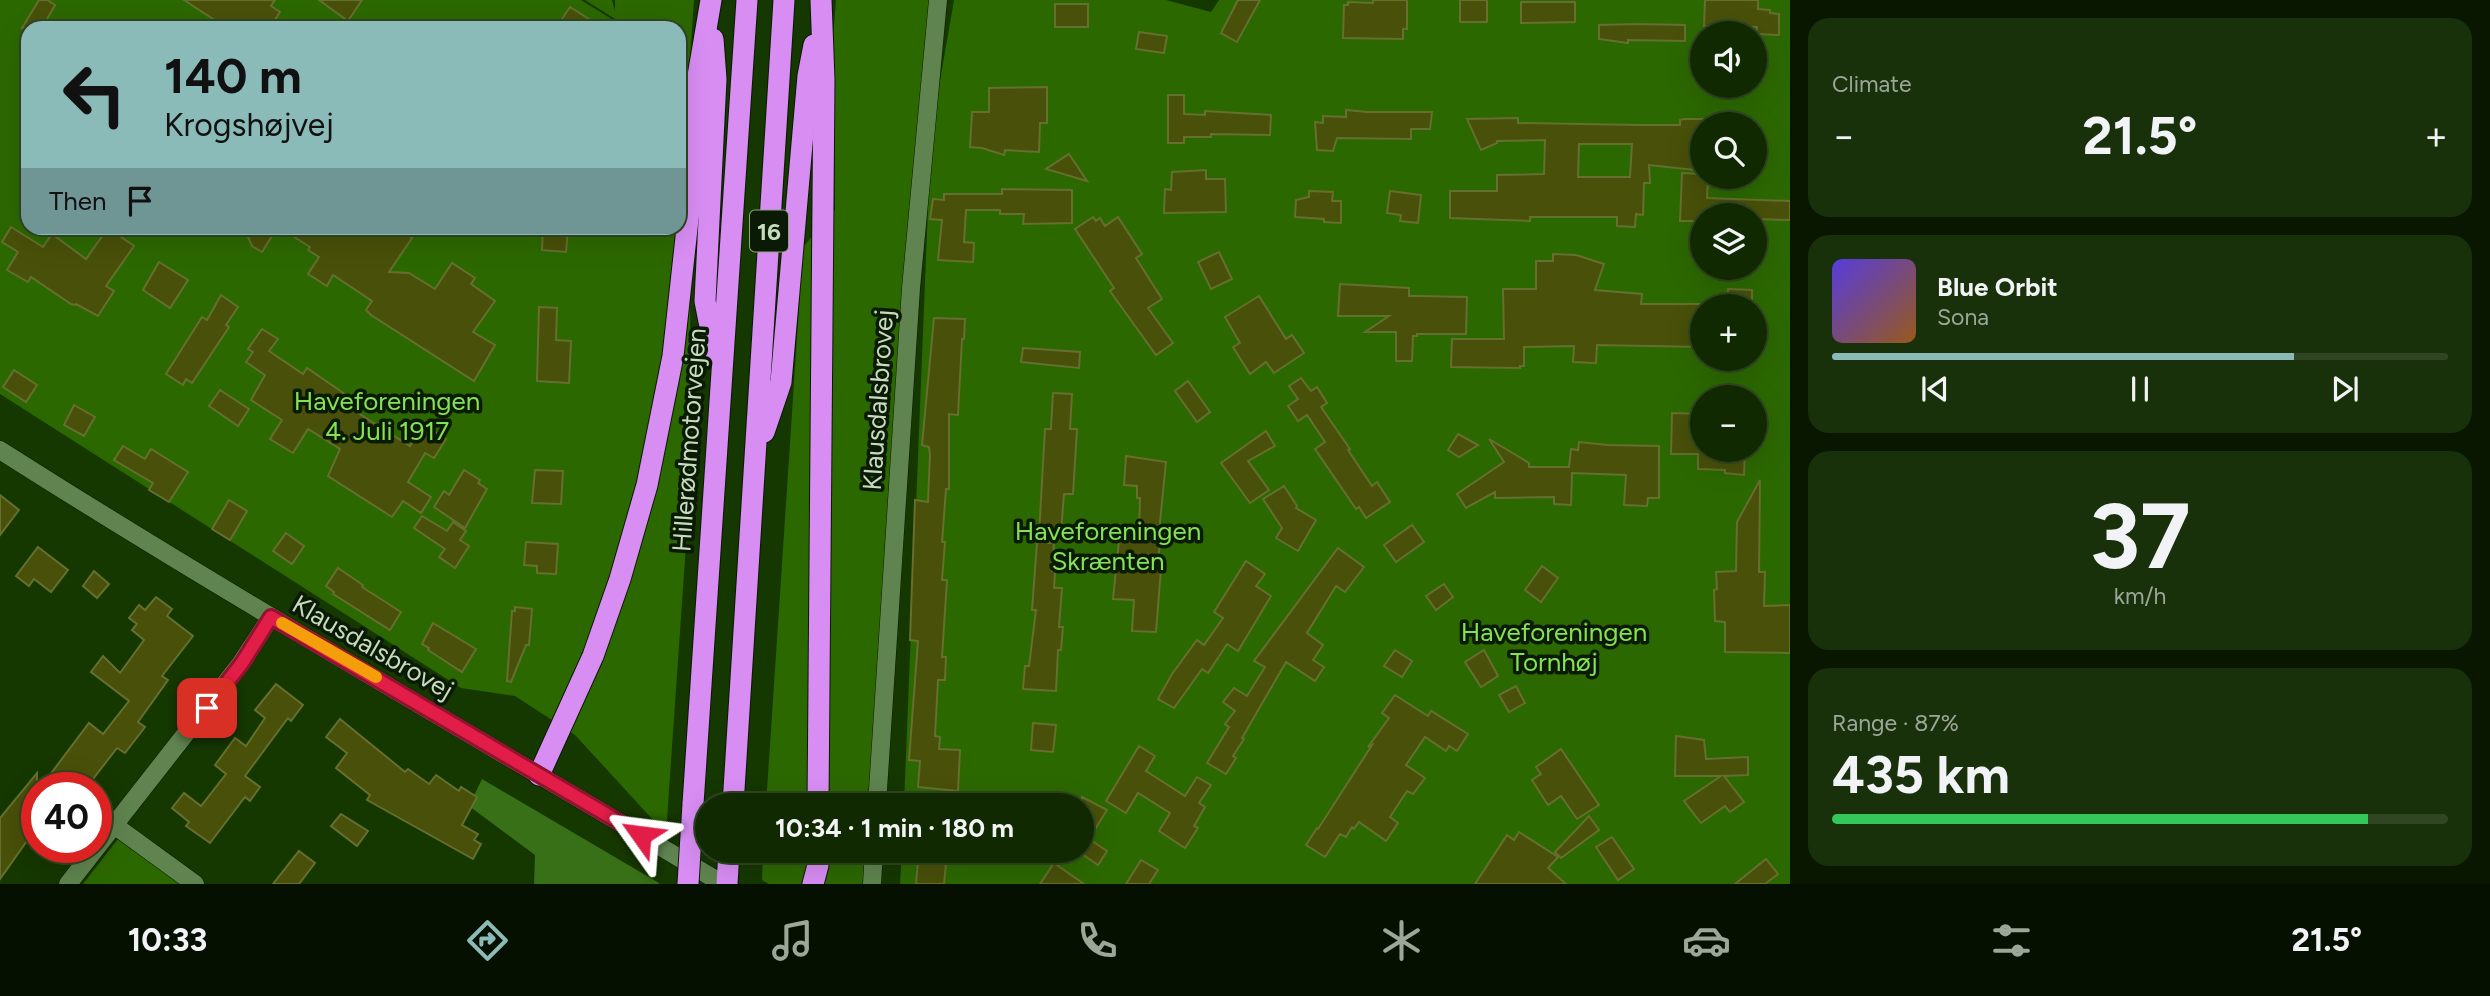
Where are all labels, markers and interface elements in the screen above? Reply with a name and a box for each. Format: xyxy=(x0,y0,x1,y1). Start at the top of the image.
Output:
map controls xyxy=(1690,21,1767,462)
button: sound xyxy=(1690,21,1767,98)
text: 140 m xyxy=(164,46,302,105)
icon: left xyxy=(49,49,140,140)
text: Climate xyxy=(1832,70,1911,98)
text: 21.5° xyxy=(2083,105,2197,167)
text: Krogshøjvej xyxy=(164,106,334,144)
button: search xyxy=(1690,112,1767,189)
text: − xyxy=(1832,113,1856,159)
text: + xyxy=(2424,113,2448,159)
icon: arrive xyxy=(121,182,159,220)
text: Then xyxy=(49,185,107,217)
button: layers xyxy=(1690,203,1767,280)
road number: 16 xyxy=(750,210,788,252)
text: Blue Orbit xyxy=(1937,271,2058,303)
button: + xyxy=(1690,294,1767,371)
text: Sona xyxy=(1937,303,1989,331)
street label: Klausdalsbrovej xyxy=(856,309,900,491)
street label: Hillerødmotorvejen xyxy=(665,327,713,553)
icon: previous xyxy=(1916,370,1954,408)
icon: pause xyxy=(2121,370,2159,408)
icon: next xyxy=(2326,370,2364,408)
park label: Haveforeningen 4. Juli 1917 xyxy=(294,385,480,447)
button: − xyxy=(1690,385,1767,462)
text: 37 xyxy=(2089,482,2191,591)
park label: Haveforeningen Skrænten xyxy=(1015,515,1201,577)
text: km/h xyxy=(2114,582,2166,610)
street label: Klausdalsbrovej xyxy=(287,588,459,706)
park label: Haveforeningen Tornhøj xyxy=(1461,616,1647,678)
pin xyxy=(177,678,237,738)
icon: arrive xyxy=(188,689,226,727)
text: Range · 87% xyxy=(1832,709,1959,737)
text: 435 km xyxy=(1832,744,2010,806)
speed limit sign: 40 xyxy=(21,772,112,863)
position arrow xyxy=(604,798,678,872)
text: 10:34 · 1 min · 180 m xyxy=(775,812,1014,844)
icon: directions xyxy=(463,916,512,965)
icon: music xyxy=(768,916,817,965)
icon: phone xyxy=(1073,916,1122,965)
icon: climate xyxy=(1377,916,1426,965)
icon: car xyxy=(1682,916,1731,965)
icon: filters xyxy=(1987,916,2036,965)
text: 10:33 xyxy=(128,921,207,959)
text: 21.5° xyxy=(2291,921,2362,959)

